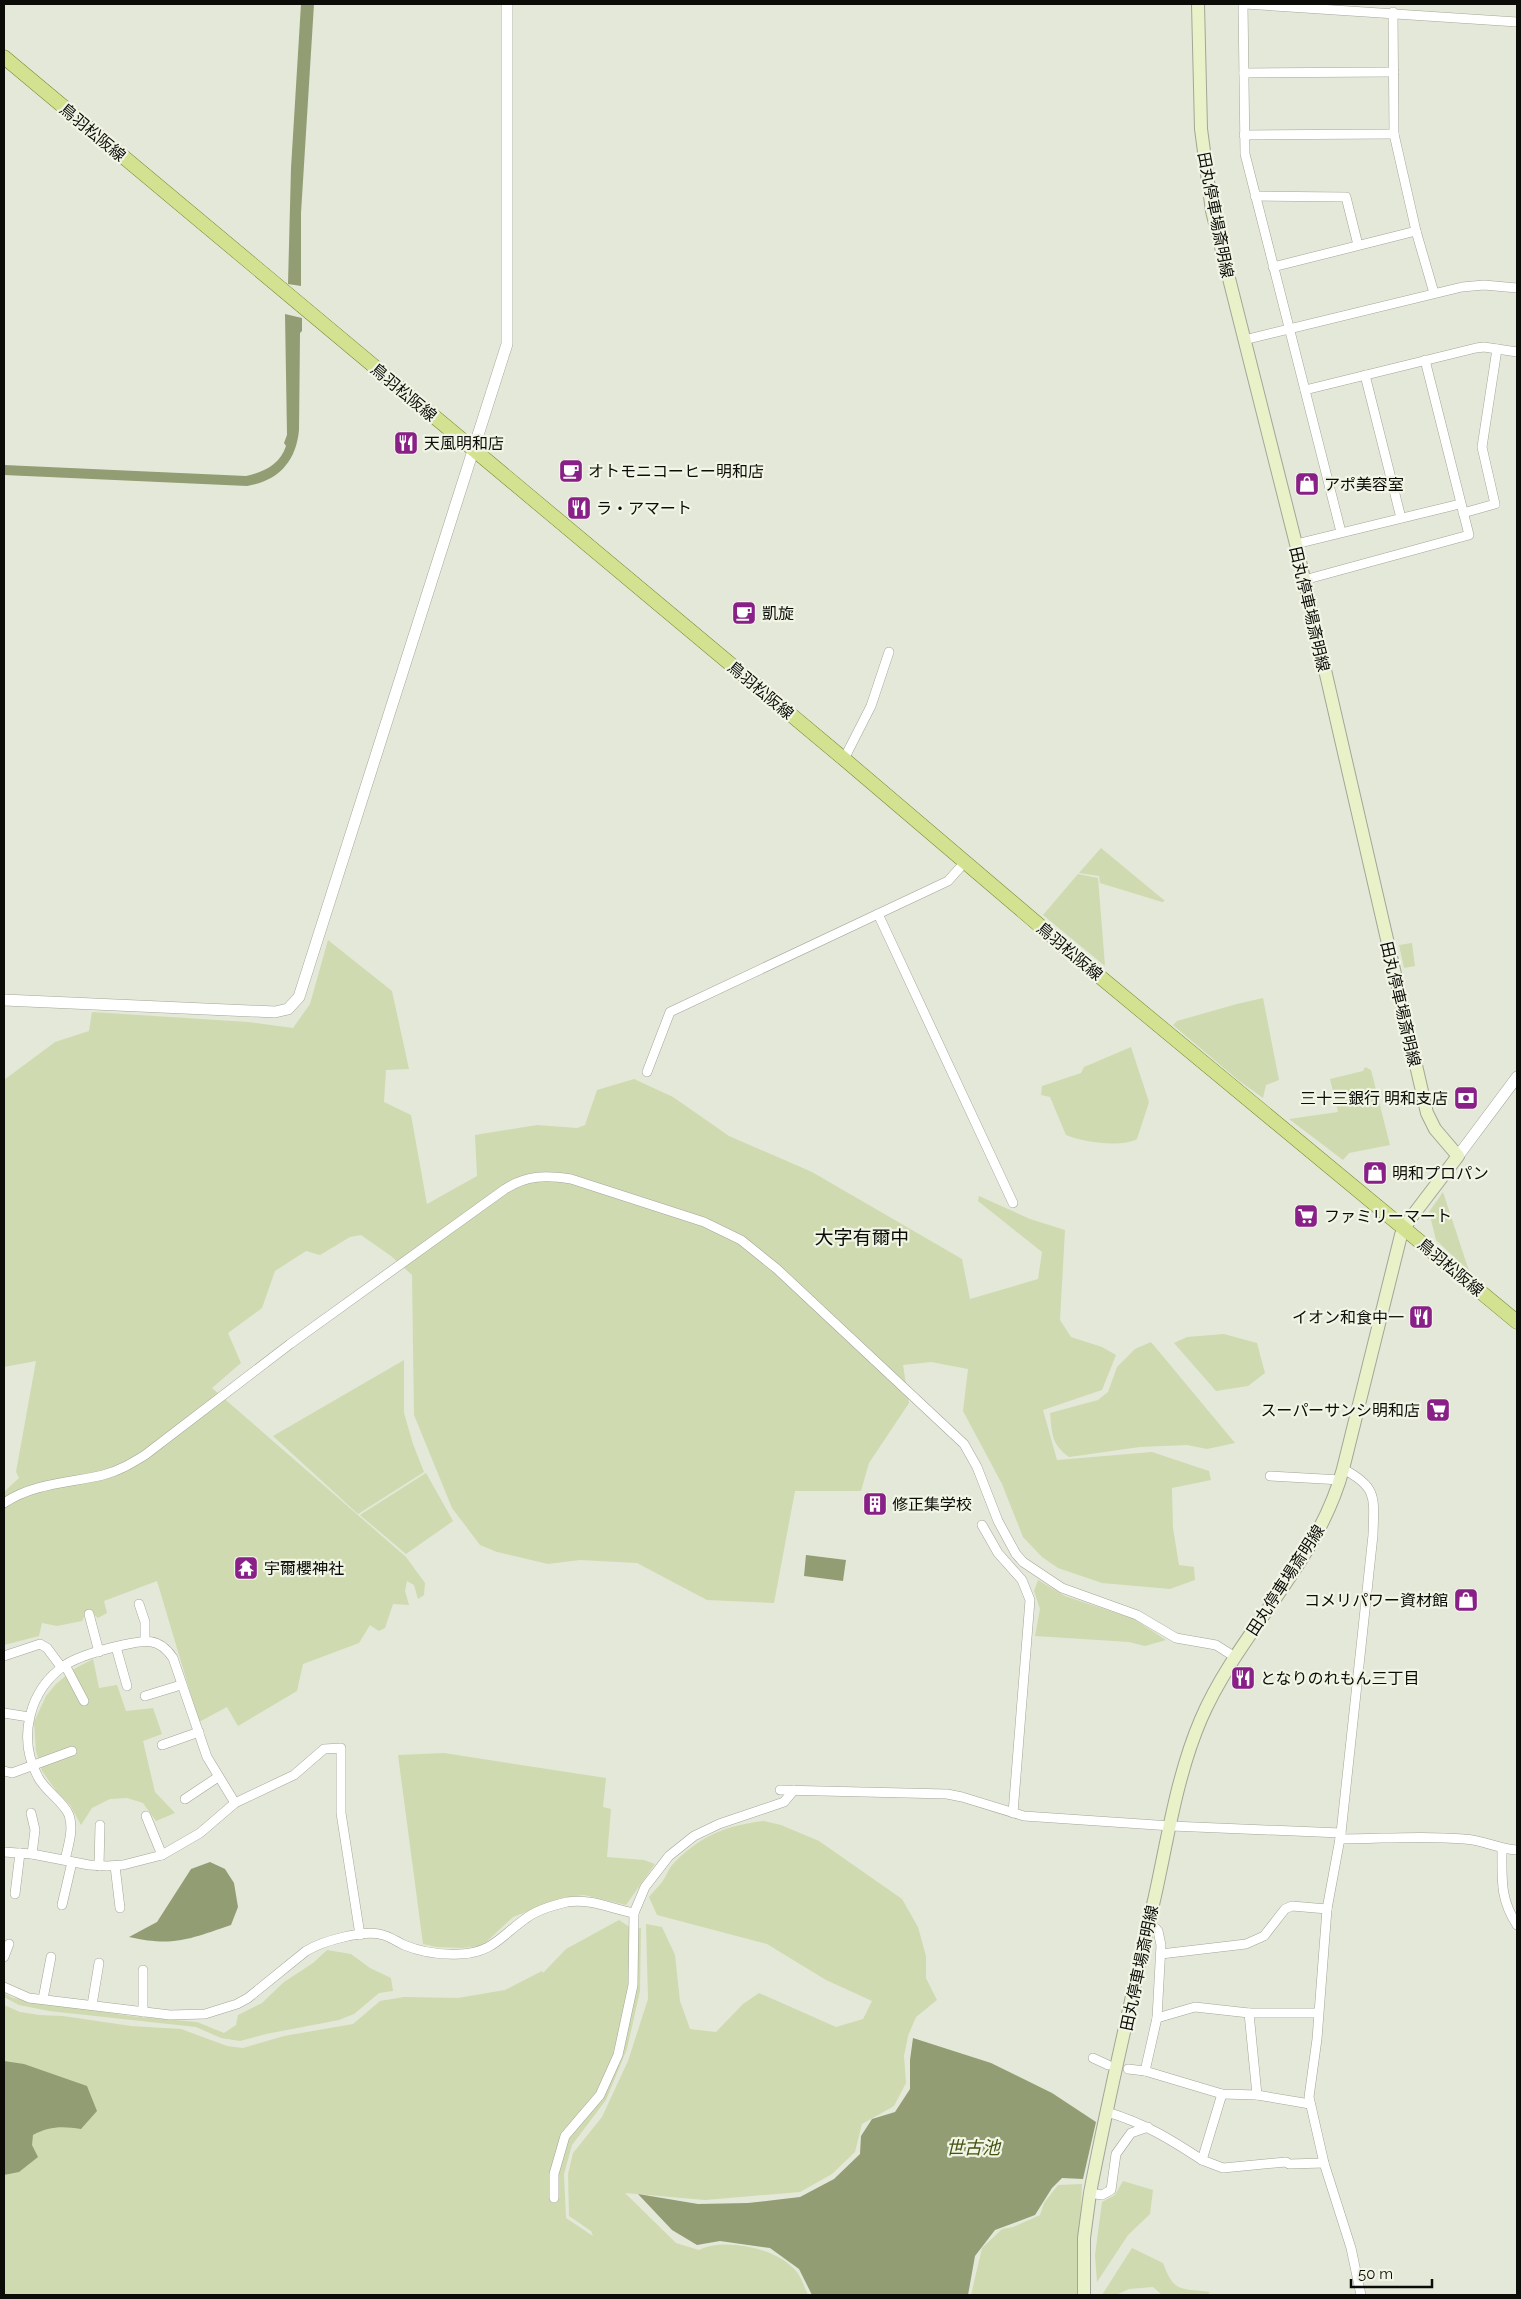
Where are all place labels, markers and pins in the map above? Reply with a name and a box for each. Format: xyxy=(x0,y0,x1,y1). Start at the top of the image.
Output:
restaurant icon: 天風明和店 xyxy=(393,430,419,456)
place label: 天風明和店 xyxy=(424,434,504,453)
cafe icon: オトモニコーヒー明和店 xyxy=(558,458,584,484)
place label: オトモニコーヒー明和店 xyxy=(588,462,764,481)
shop icon: アポ美容室 xyxy=(1294,471,1320,497)
place label: アポ美容室 xyxy=(1324,475,1404,494)
restaurant icon: ラ・アマート xyxy=(566,495,592,521)
place label: ラ・アマート xyxy=(596,499,692,518)
cafe icon: 凱旋 xyxy=(731,600,757,626)
place label: 凱旋 xyxy=(762,604,794,623)
bank icon: 三十三銀行 明和支店 xyxy=(1453,1085,1479,1111)
place label: 三十三銀行 明和支店 xyxy=(1300,1089,1448,1108)
shop icon: 明和プロパン xyxy=(1362,1160,1388,1186)
place label: 明和プロパン xyxy=(1392,1164,1489,1183)
supermarket icon: ファミリーマート xyxy=(1293,1203,1319,1229)
place label: ファミリーマート xyxy=(1324,1207,1452,1226)
restaurant icon: イオン和食中一 xyxy=(1408,1304,1434,1330)
place label: イオン和食中一 xyxy=(1292,1308,1404,1327)
supermarket icon: スーパーサンシ明和店 xyxy=(1425,1397,1451,1423)
place label: スーパーサンシ明和店 xyxy=(1260,1401,1420,1420)
building icon: 修正集学校 xyxy=(862,1491,888,1517)
place label: 修正集学校 xyxy=(892,1495,972,1514)
temple icon: 宇爾櫻神社 xyxy=(233,1555,259,1581)
place label: 宇爾櫻神社 xyxy=(264,1559,344,1578)
shop icon: コメリパワー資材館 xyxy=(1453,1587,1479,1613)
place label: コメリパワー資材館 xyxy=(1304,1591,1448,1610)
restaurant icon: となりのれもん三丁目 xyxy=(1230,1665,1256,1691)
place label: となりのれもん三丁目 xyxy=(1260,1669,1420,1688)

